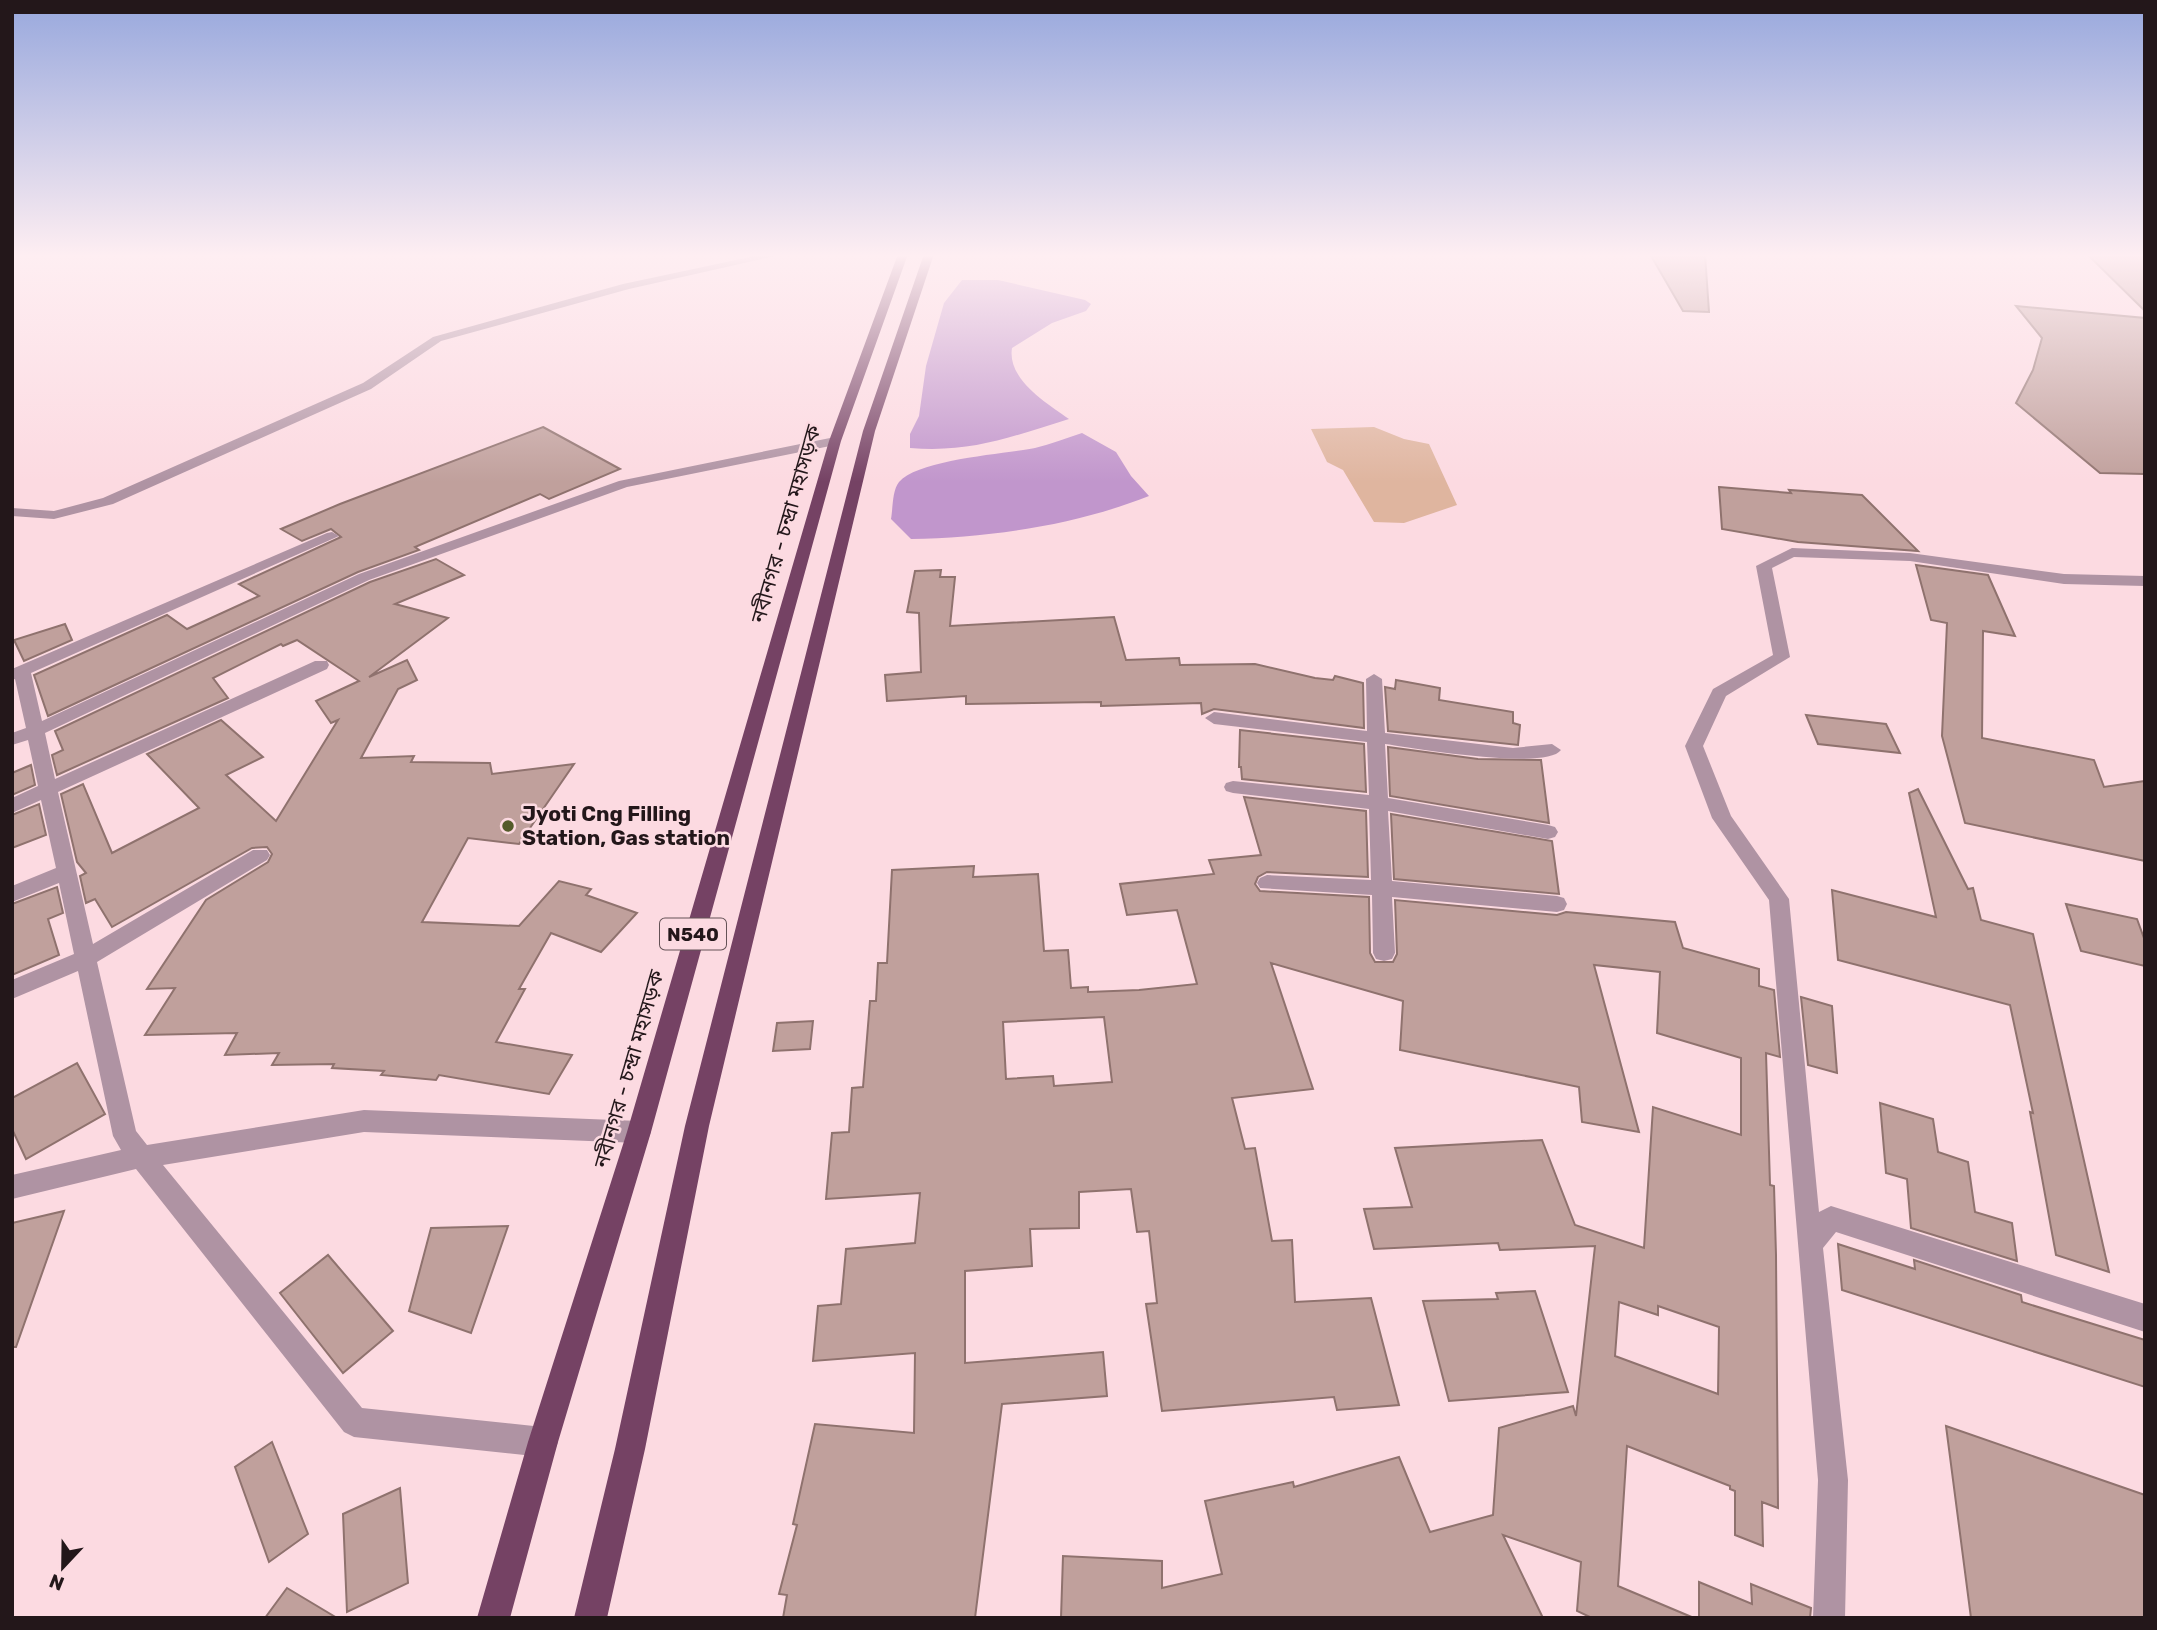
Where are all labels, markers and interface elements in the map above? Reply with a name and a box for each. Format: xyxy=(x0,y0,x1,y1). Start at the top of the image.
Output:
street label: নবীনগর - চন্দ্রা মহাসড়ক xyxy=(745,421,826,627)
place label: Jyoti Cng Filling Station, Gas station xyxy=(522,801,730,850)
marker: Jyoti Cng Filling Station, Gas station xyxy=(500,818,516,834)
road number: N540 xyxy=(660,918,726,950)
street label: নবীনগর - চন্দ্রা মহাসড়ক xyxy=(588,966,669,1172)
north arrow xyxy=(28,1532,98,1602)
text: N xyxy=(46,1569,67,1596)

